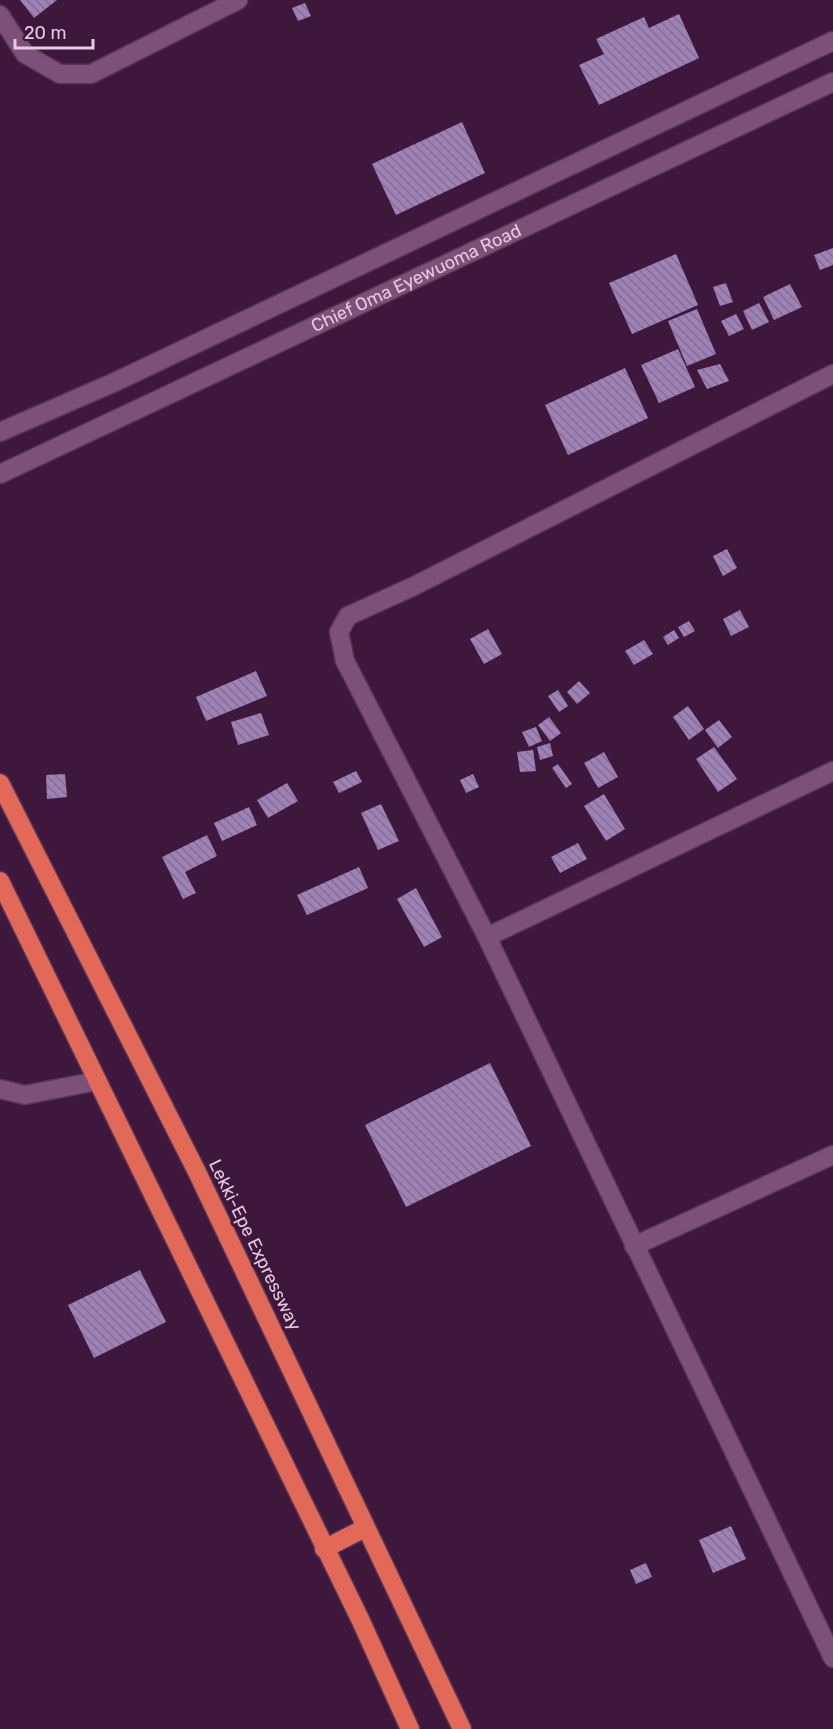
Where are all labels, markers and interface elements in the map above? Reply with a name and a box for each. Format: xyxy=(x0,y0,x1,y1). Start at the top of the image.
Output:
scale bar xyxy=(15,12,93,50)
text: 20 m xyxy=(24,22,66,44)
street label: Chief Oma Eyewuoma Road xyxy=(308,219,525,337)
street label: Lekki-Epe Expressway xyxy=(204,1156,306,1334)

